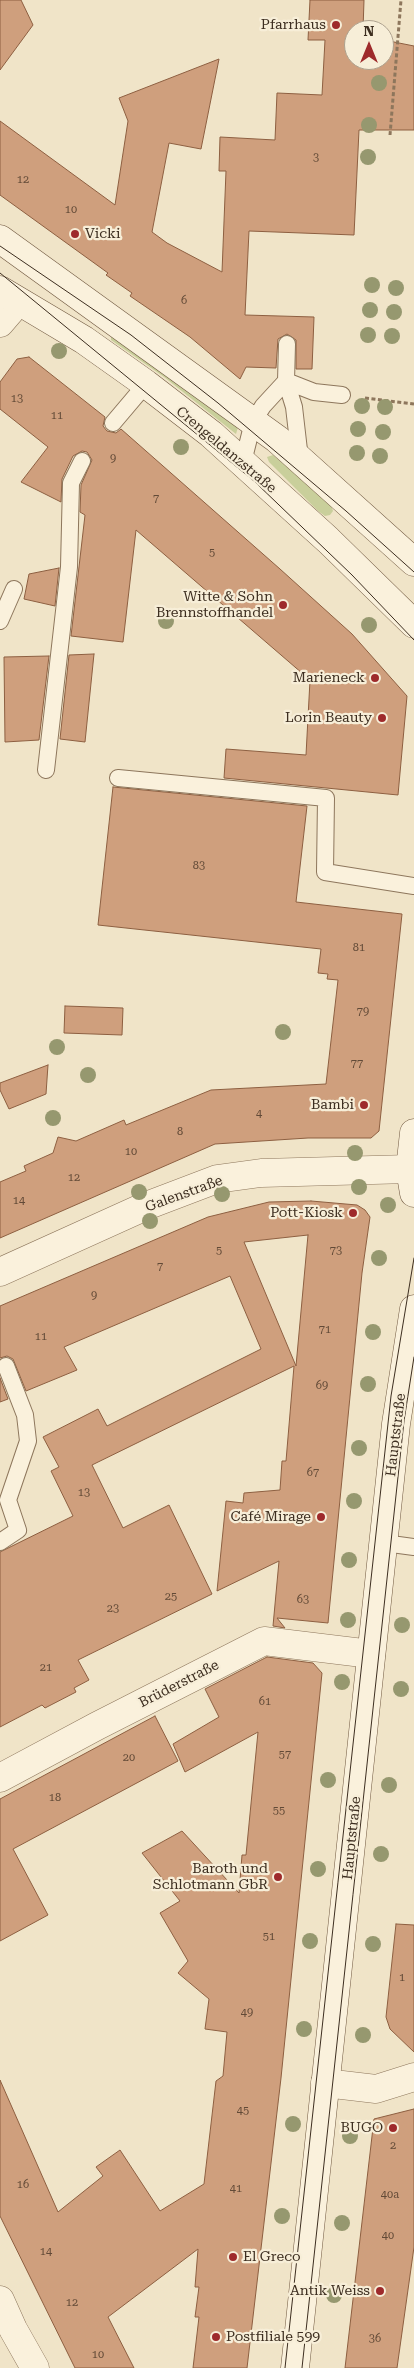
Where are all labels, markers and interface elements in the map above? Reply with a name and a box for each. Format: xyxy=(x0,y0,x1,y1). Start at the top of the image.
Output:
place label: Pfarrhaus xyxy=(261,17,326,33)
marker: Pfarrhaus xyxy=(330,19,342,31)
north arrow xyxy=(344,20,394,70)
text: N xyxy=(364,23,374,39)
house number: 3 xyxy=(313,151,319,165)
house number: 12 xyxy=(17,173,29,187)
house number: 10 xyxy=(65,203,77,217)
place label: Vicki xyxy=(85,226,120,242)
marker: Vicki xyxy=(69,228,81,240)
house number: 6 xyxy=(181,294,187,308)
house number: 13 xyxy=(11,392,23,406)
street label: Crengeldanzstraße xyxy=(172,403,280,497)
house number: 11 xyxy=(51,409,63,423)
house number: 9 xyxy=(110,452,116,466)
house number: 7 xyxy=(153,492,159,506)
house number: 5 xyxy=(209,546,215,560)
place label: Witte & Sohn Brennstoffhandel xyxy=(156,589,273,622)
marker: Witte & Sohn Brennstoffhandel xyxy=(277,599,289,611)
place label: Marieneck xyxy=(293,670,365,686)
marker: Marieneck xyxy=(369,672,381,684)
place label: Lorin Beauty xyxy=(285,710,372,726)
marker: Lorin Beauty xyxy=(376,712,388,724)
house number: 83 xyxy=(193,859,205,873)
house number: 81 xyxy=(353,941,365,955)
house number: 79 xyxy=(357,1005,369,1019)
house number: 77 xyxy=(351,1057,363,1071)
place label: Bambi xyxy=(311,1097,354,1113)
marker: Bambi xyxy=(358,1099,370,1111)
house number: 4 xyxy=(256,1107,262,1121)
house number: 8 xyxy=(177,1125,183,1139)
house number: 10 xyxy=(125,1145,137,1159)
house number: 12 xyxy=(68,1171,80,1185)
street label: Galenstraße xyxy=(143,1172,225,1216)
house number: 14 xyxy=(13,1194,25,1208)
place label: Pott-Kiosk xyxy=(270,1205,343,1221)
marker: Pott-Kiosk xyxy=(347,1207,359,1219)
house number: 5 xyxy=(216,1244,222,1258)
house number: 73 xyxy=(330,1244,342,1258)
house number: 7 xyxy=(157,1260,163,1274)
house number: 9 xyxy=(91,1289,97,1303)
house number: 71 xyxy=(319,1323,331,1337)
house number: 11 xyxy=(35,1330,47,1344)
house number: 69 xyxy=(316,1379,328,1393)
street label: Hauptstraße xyxy=(383,1392,409,1478)
house number: 67 xyxy=(307,1466,319,1480)
house number: 13 xyxy=(78,1486,90,1500)
place label: Café Mirage xyxy=(230,1509,311,1525)
marker: Café Mirage xyxy=(315,1511,327,1523)
house number: 25 xyxy=(165,1590,177,1604)
house number: 63 xyxy=(297,1593,309,1607)
house number: 23 xyxy=(107,1602,119,1616)
street label: Brüderstraße xyxy=(136,1657,222,1711)
house number: 21 xyxy=(40,1661,52,1675)
house number: 61 xyxy=(259,1695,271,1709)
house number: 57 xyxy=(279,1748,291,1762)
house number: 20 xyxy=(123,1751,135,1765)
house number: 18 xyxy=(49,1791,61,1805)
street label: Hauptstraße xyxy=(339,1796,365,1880)
house number: 55 xyxy=(273,1804,285,1818)
place label: Baroth und Schlotmann GbR xyxy=(153,1861,268,1894)
marker: Baroth und Schlotmann GbR xyxy=(272,1871,284,1883)
house number: 51 xyxy=(263,1930,275,1944)
house number: 1 xyxy=(399,1971,405,1985)
house number: 49 xyxy=(241,2006,253,2020)
house number: 45 xyxy=(237,2104,249,2118)
place label: BUGO xyxy=(341,2120,383,2136)
marker: BUGO xyxy=(387,2122,399,2134)
house number: 2 xyxy=(390,2139,396,2153)
house number: 16 xyxy=(17,2178,29,2192)
house number: 41 xyxy=(230,2182,242,2196)
house number: 40a xyxy=(381,2188,399,2202)
house number: 40 xyxy=(382,2229,394,2243)
house number: 14 xyxy=(40,2245,52,2259)
place label: El Greco xyxy=(243,2249,301,2265)
marker: El Greco xyxy=(227,2251,239,2263)
place label: Antik Weiss xyxy=(290,2283,370,2299)
marker: Antik Weiss xyxy=(374,2285,386,2297)
house number: 12 xyxy=(66,2296,78,2310)
place label: Postfiliale 599 xyxy=(226,2329,320,2345)
marker: Postfiliale 599 xyxy=(210,2331,222,2343)
house number: 36 xyxy=(369,2332,381,2346)
house number: 10 xyxy=(92,2348,104,2362)

